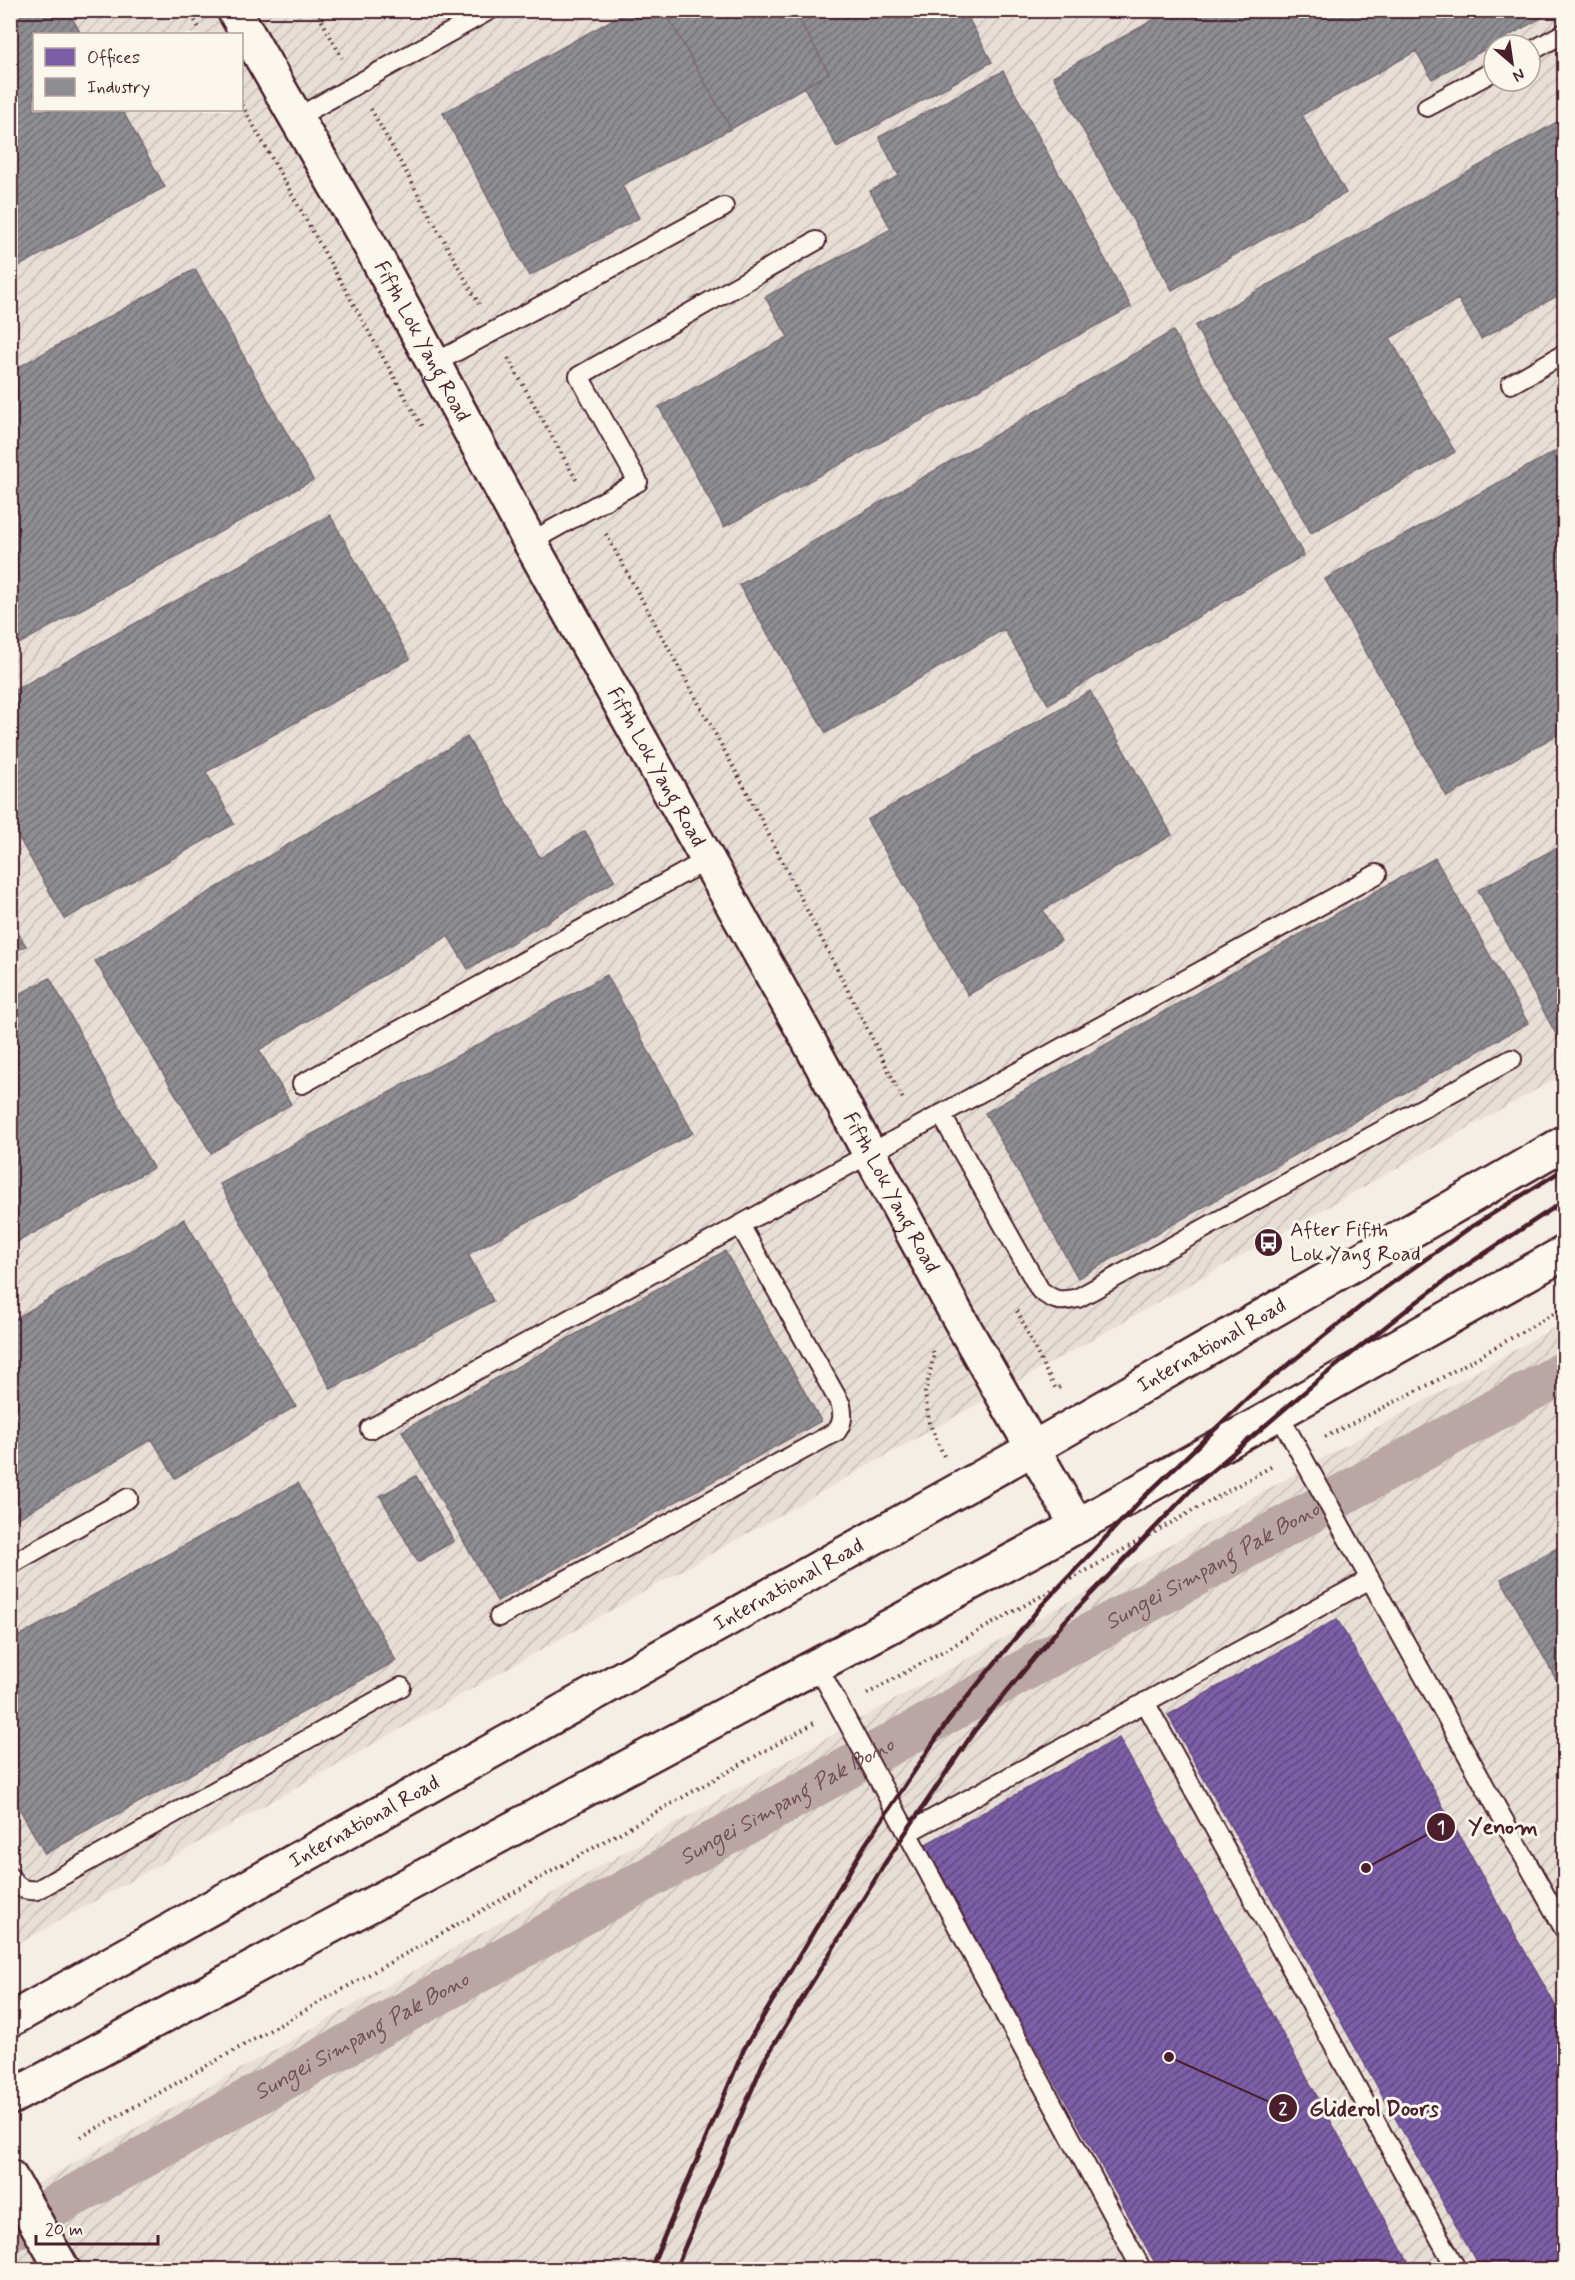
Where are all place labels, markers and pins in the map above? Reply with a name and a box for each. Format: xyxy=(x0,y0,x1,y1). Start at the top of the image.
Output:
place label: After Fifth Lok Yang Road xyxy=(1290,1216,1421,1270)
bus stop icon: After Fifth Lok Yang Road xyxy=(1253,1226,1285,1258)
callout: Yenom xyxy=(1426,1807,1550,1847)
callout: Gliderol Doors xyxy=(1268,2088,1450,2128)

